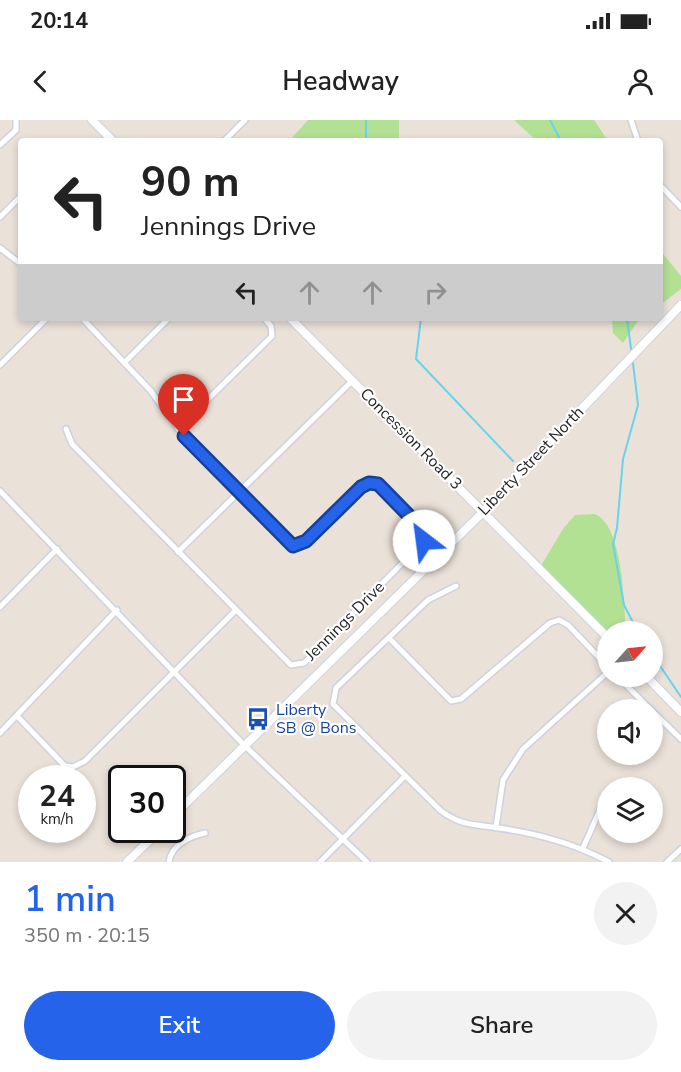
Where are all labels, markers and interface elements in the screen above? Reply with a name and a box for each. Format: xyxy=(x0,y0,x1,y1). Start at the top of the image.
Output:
text: 20:14 xyxy=(30,6,88,36)
text: Headway xyxy=(282,63,399,100)
icon: back xyxy=(24,65,57,98)
icon: person xyxy=(624,65,657,98)
text: 90 m xyxy=(141,154,240,211)
icon: left xyxy=(42,162,120,240)
text: Jennings Drive xyxy=(141,208,316,245)
icon: left xyxy=(230,276,263,309)
icon: ahead xyxy=(293,276,326,309)
icon: ahead xyxy=(356,276,389,309)
icon: right xyxy=(419,276,452,309)
pin xyxy=(158,374,209,436)
icon: arrive xyxy=(167,383,200,416)
street label: Concession Road 3 xyxy=(355,383,467,495)
street label: Liberty Street North xyxy=(473,402,589,520)
position arrow xyxy=(392,509,456,573)
street label: Jennings Drive xyxy=(300,577,389,666)
north arrow xyxy=(597,621,663,687)
map controls xyxy=(597,621,663,843)
place label: Liberty SB @ Bons xyxy=(276,699,357,739)
button: sound xyxy=(597,699,663,765)
bus stop icon: Liberty SB @ Bons xyxy=(245,706,271,732)
speed limit sign: 30 xyxy=(108,765,186,843)
text: 24 xyxy=(39,776,75,817)
button: layers xyxy=(597,777,663,843)
text: km/h xyxy=(40,809,74,829)
text: 1 min xyxy=(24,875,116,924)
button: close xyxy=(594,882,657,945)
text: 350 m · 20:15 xyxy=(24,922,150,949)
button: Exit xyxy=(24,991,335,1060)
button: Share xyxy=(347,991,657,1060)

